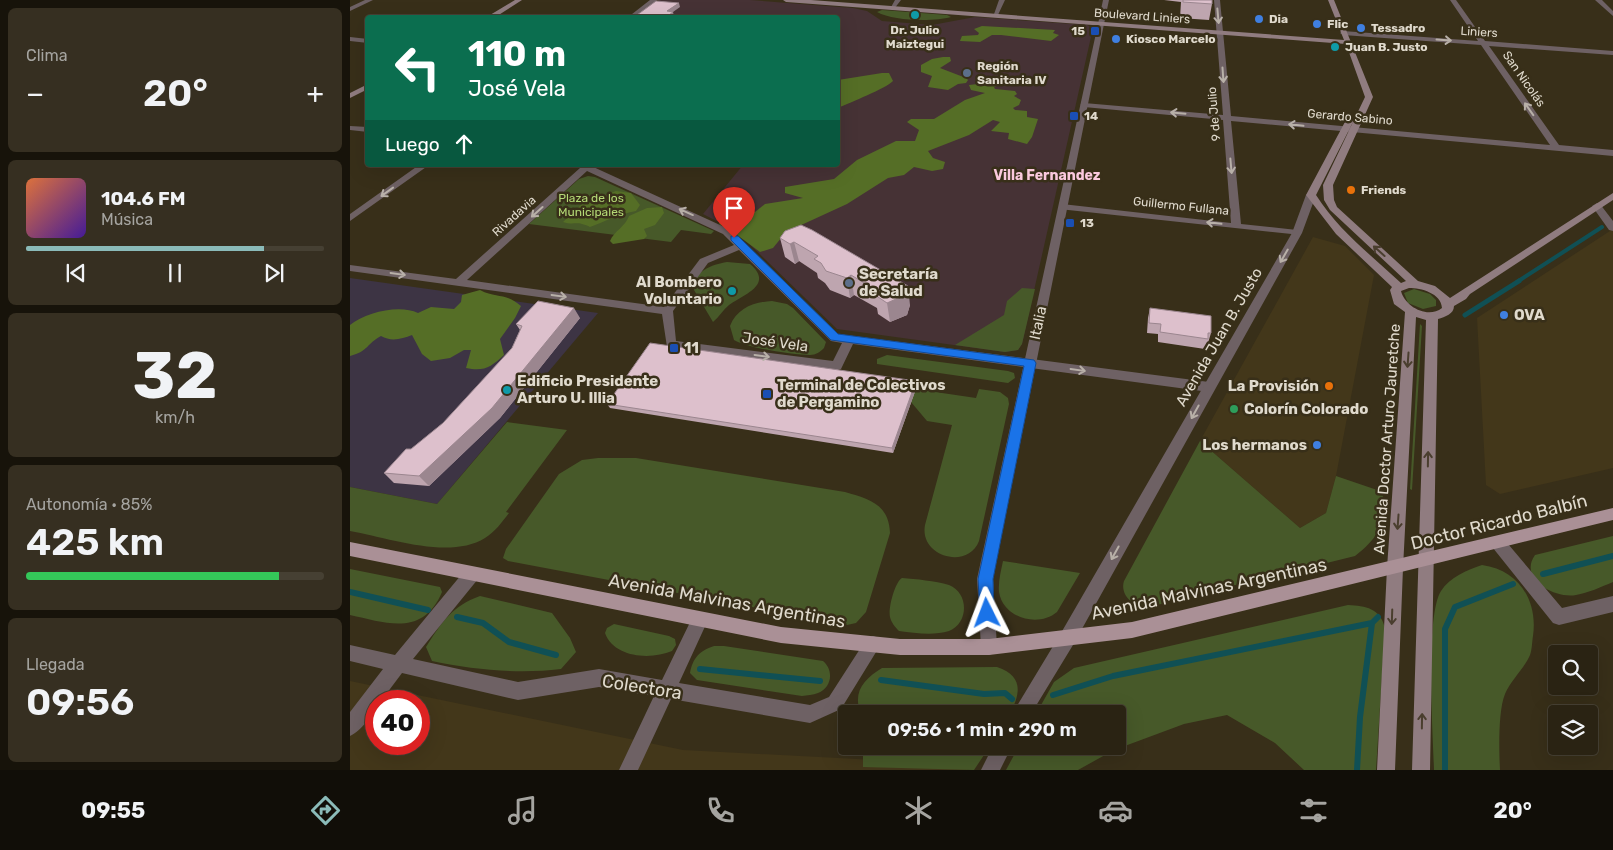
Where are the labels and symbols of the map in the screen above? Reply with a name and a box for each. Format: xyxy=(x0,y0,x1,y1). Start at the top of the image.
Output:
street label: Boulevard Liniers xyxy=(1093,6,1191,26)
one-way arrow xyxy=(1214,8,1223,24)
marker: Dr. Julio Maiztegui xyxy=(909,9,921,21)
place label: Dia xyxy=(1269,12,1288,26)
marker: Dia xyxy=(1253,13,1265,25)
place label: Flic xyxy=(1327,17,1348,31)
marker: Flic xyxy=(1311,18,1323,30)
place label: Tessadro xyxy=(1371,21,1425,35)
marker: Tessadro xyxy=(1355,22,1367,34)
place label: Dr. Julio Maiztegui xyxy=(886,23,944,51)
place label: 15 xyxy=(1071,24,1085,38)
street label: Liniers xyxy=(1460,24,1498,40)
marker: 15 xyxy=(1089,25,1101,37)
place label: Kiosco Marcelo xyxy=(1126,32,1216,46)
marker: Kiosco Marcelo xyxy=(1110,33,1122,45)
one-way arrow xyxy=(1436,36,1452,45)
place label: Juan B. Justo xyxy=(1345,40,1428,54)
marker: Juan B. Justo xyxy=(1329,41,1341,53)
street label: San Nicolás xyxy=(1500,48,1548,110)
place label: Región Sanitaria IV xyxy=(977,59,1047,87)
marker: Región Sanitaria IV xyxy=(961,67,973,79)
one-way arrow xyxy=(1219,67,1228,83)
street label: 9 de Julio xyxy=(1205,86,1223,142)
one-way arrow xyxy=(1524,102,1534,116)
street label: Gerardo Sabino xyxy=(1307,106,1393,128)
place label: 14 xyxy=(1084,109,1098,123)
one-way arrow xyxy=(1170,109,1186,118)
marker: 14 xyxy=(1068,110,1080,122)
one-way arrow xyxy=(1289,120,1305,129)
one-way arrow xyxy=(1226,158,1236,174)
district label: Villa Fernandez xyxy=(993,167,1101,184)
place label: Friends xyxy=(1361,183,1407,197)
marker: Friends xyxy=(1345,184,1357,196)
one-way arrow xyxy=(381,187,395,197)
pin xyxy=(713,187,755,238)
park label: Plaza de los Municipales xyxy=(558,191,624,219)
street label: Rivadavia xyxy=(489,193,539,239)
street label: Guillermo Fullana xyxy=(1132,194,1230,218)
one-way arrow xyxy=(531,206,544,217)
one-way arrow xyxy=(679,206,694,216)
place label: 13 xyxy=(1080,216,1094,230)
marker: 13 xyxy=(1064,217,1076,229)
one-way arrow xyxy=(1206,218,1222,228)
one-way arrow xyxy=(1372,245,1385,257)
one-way arrow xyxy=(1279,248,1289,262)
street label: Avenida Juan B. Justo xyxy=(1172,264,1266,410)
place label: Secretaría de Salud xyxy=(859,265,938,300)
one-way arrow xyxy=(390,270,406,280)
place label: Al Bombero Voluntario xyxy=(636,273,722,308)
marker: Secretaría de Salud xyxy=(843,277,855,289)
marker: Al Bombero Voluntario xyxy=(726,285,738,297)
one-way arrow xyxy=(551,292,567,302)
street label: Italia xyxy=(1026,305,1050,341)
place label: OVA xyxy=(1514,306,1545,324)
marker: OVA xyxy=(1498,309,1510,321)
street label: Avenida Doctor Arturo Jauretche xyxy=(1370,323,1404,555)
street label: José Vela xyxy=(741,328,809,356)
place label: 11 xyxy=(684,339,699,357)
marker: 11 xyxy=(668,342,680,354)
one-way arrow xyxy=(753,351,769,361)
one-way arrow xyxy=(1404,352,1413,368)
one-way arrow xyxy=(1070,365,1086,375)
place label: Edificio Presidente Arturo U. Illia xyxy=(517,372,658,407)
place label: Terminal de Colectivos de Pergamino xyxy=(777,376,946,411)
place label: La Provisión xyxy=(1228,377,1319,395)
marker: La Provisión xyxy=(1323,380,1335,392)
marker: Edificio Presidente Arturo U. Illia xyxy=(501,384,513,396)
marker: Terminal de Colectivos de Pergamino xyxy=(761,388,773,400)
place label: Colorín Colorado xyxy=(1244,400,1368,418)
marker: Colorín Colorado xyxy=(1228,403,1240,415)
one-way arrow xyxy=(1190,404,1200,419)
place label: Los hermanos xyxy=(1202,436,1307,454)
marker: Los hermanos xyxy=(1311,439,1323,451)
one-way arrow xyxy=(1424,451,1433,467)
street label: Doctor Ricardo Balbín xyxy=(1408,489,1590,555)
one-way arrow xyxy=(1393,514,1402,530)
one-way arrow xyxy=(1110,546,1120,561)
street label: Avenida Malvinas Argentinas xyxy=(1089,553,1329,625)
street label: Avenida Malvinas Argentinas xyxy=(607,569,847,633)
position arrow xyxy=(960,586,1012,638)
one-way arrow xyxy=(1388,609,1397,625)
street label: Colectora xyxy=(600,670,684,704)
speed limit sign: 40 xyxy=(365,690,430,755)
one-way arrow xyxy=(1417,714,1427,730)

